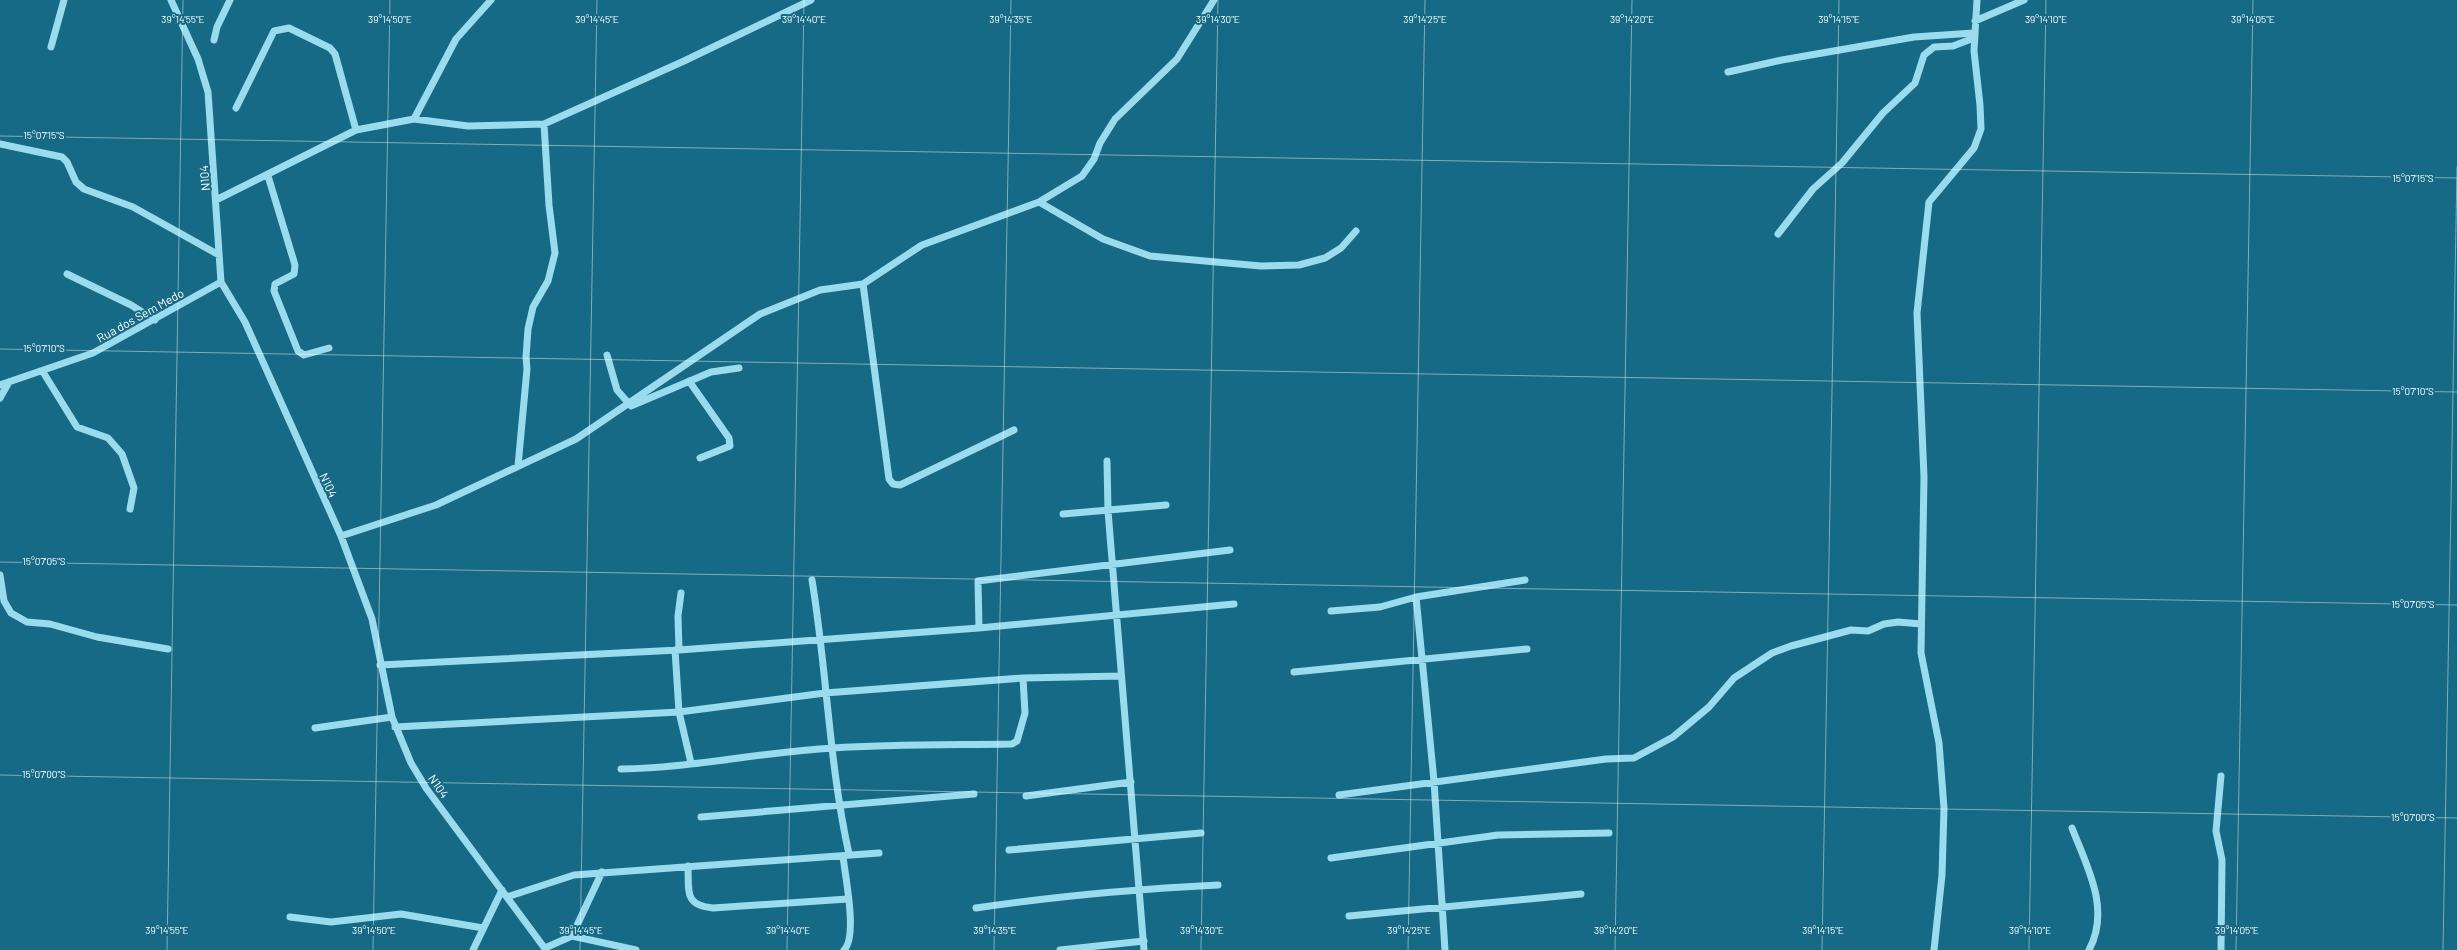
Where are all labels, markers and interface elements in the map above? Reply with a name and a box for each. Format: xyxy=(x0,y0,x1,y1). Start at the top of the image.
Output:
text: 39°14'55"E xyxy=(161,13,205,25)
text: 39°14'50"E xyxy=(368,13,412,25)
text: 39°14'45"E xyxy=(575,13,619,25)
text: 39°14'40"E xyxy=(782,13,826,25)
text: 39°14'35"E xyxy=(989,13,1033,25)
text: 39°14'30"E xyxy=(1196,13,1240,25)
text: 39°14'25"E xyxy=(1403,13,1447,25)
text: 39°14'20"E xyxy=(1610,13,1654,25)
text: 39°14'15"E xyxy=(1818,13,1860,25)
text: 39°14'10"E xyxy=(2025,13,2067,25)
text: 39°14'05"E xyxy=(2231,13,2275,25)
text: 15°07'15"S xyxy=(23,129,65,141)
street label: N104 xyxy=(196,165,212,191)
text: 15°07'15"S xyxy=(2392,172,2434,184)
street label: Rua dos Sem Medo xyxy=(94,285,186,345)
text: 15°07'10"S xyxy=(23,342,65,354)
text: 15°07'10"S xyxy=(2392,385,2434,397)
street label: N104 xyxy=(317,470,341,500)
text: 15°07'05"S xyxy=(22,555,66,567)
text: 15°07'05"S xyxy=(2391,598,2435,610)
text: 15°07'00"S xyxy=(22,768,66,780)
street label: N104 xyxy=(426,771,452,801)
text: 15°07'00"S xyxy=(2391,811,2435,823)
text: 39°14'55"E xyxy=(145,924,189,936)
text: 39°14'50"E xyxy=(352,924,396,936)
text: 39°14'45"E xyxy=(559,924,603,936)
text: 39°14'40"E xyxy=(766,924,810,936)
text: 39°14'35"E xyxy=(973,924,1017,936)
text: 39°14'30"E xyxy=(1180,924,1224,936)
text: 39°14'25"E xyxy=(1387,924,1431,936)
text: 39°14'20"E xyxy=(1594,924,1638,936)
text: 39°14'15"E xyxy=(1802,924,1844,936)
text: 39°14'10"E xyxy=(2009,924,2051,936)
text: 39°14'05"E xyxy=(2215,924,2259,936)

